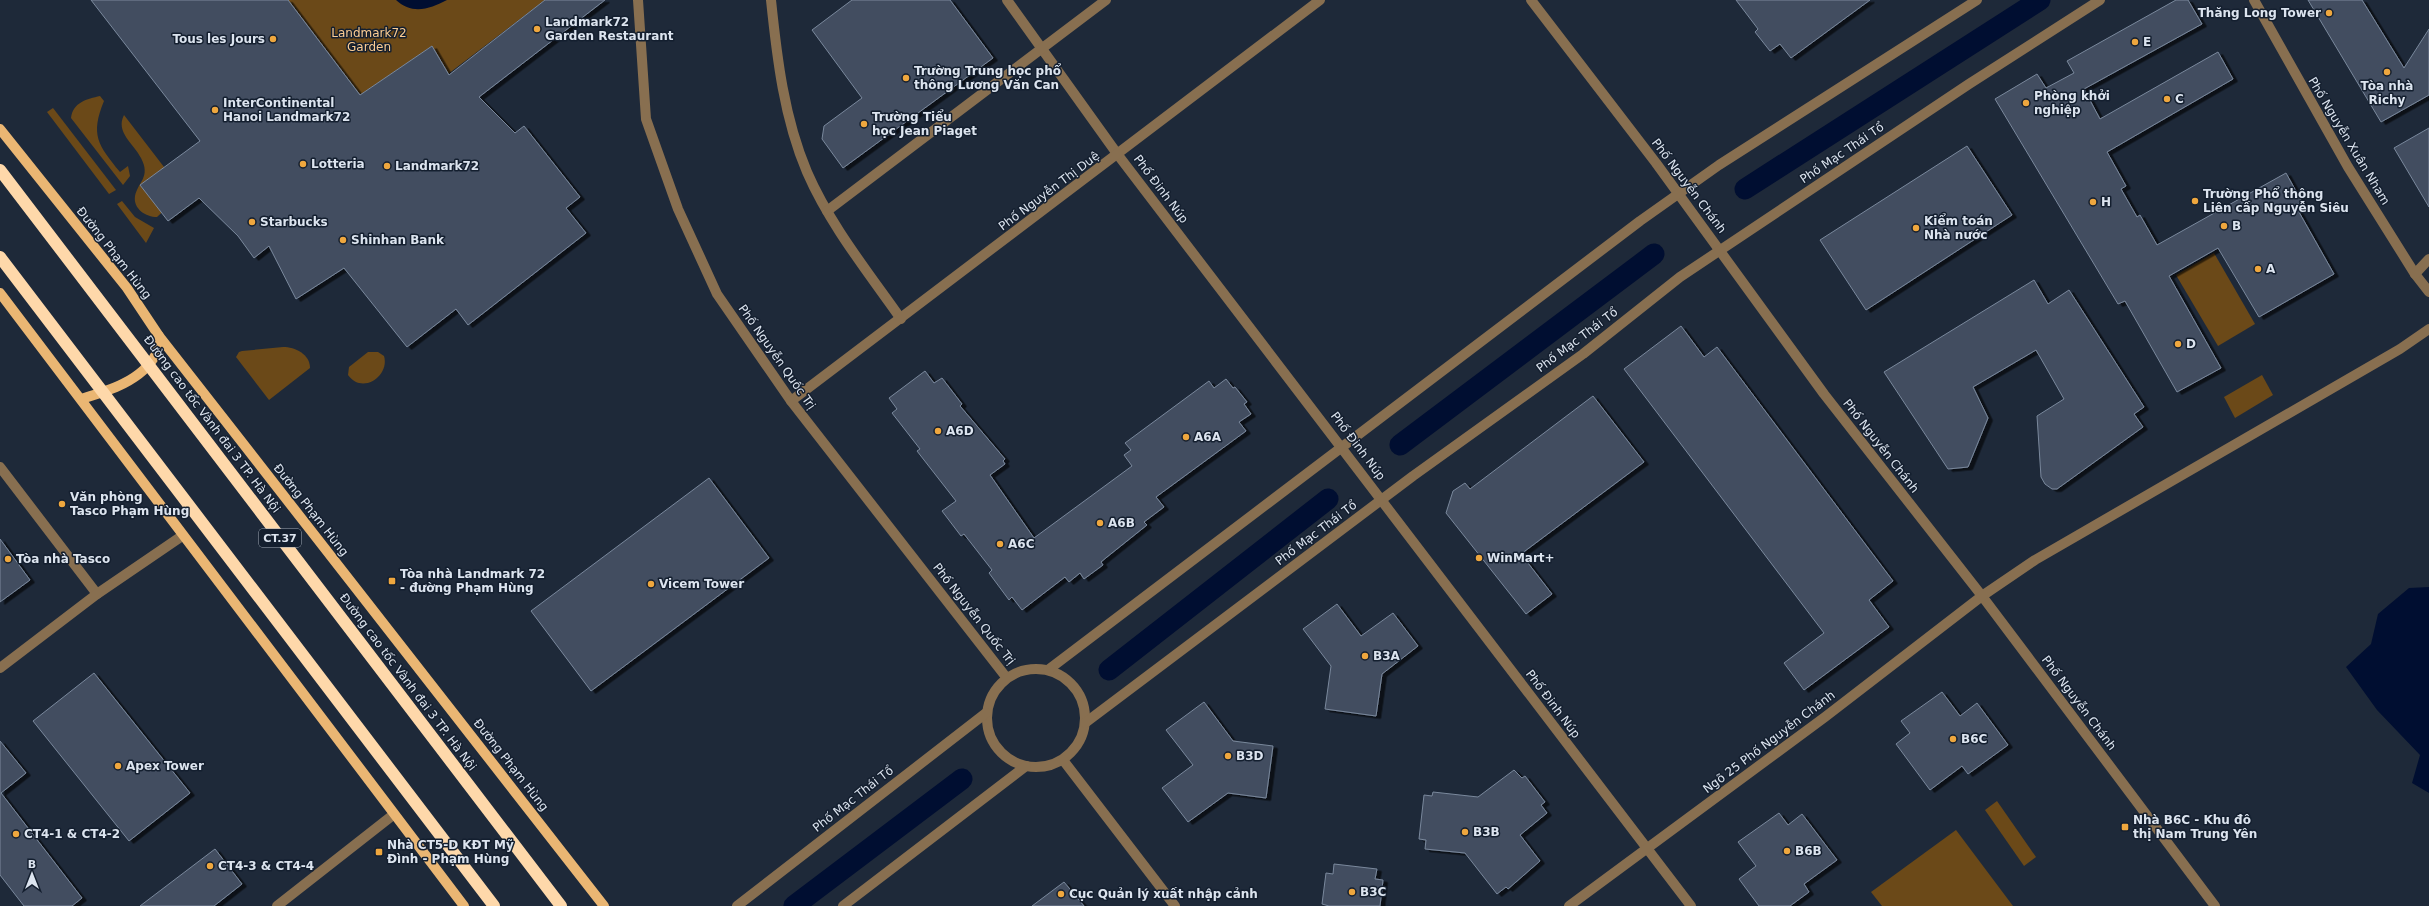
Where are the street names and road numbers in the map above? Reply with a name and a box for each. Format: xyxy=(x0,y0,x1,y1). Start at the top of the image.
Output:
street label: Phố Nguyễn Xuân Nham xyxy=(2305,75,2393,207)
street label: Phố Mạc Thái Tổ xyxy=(1797,119,1887,186)
street label: Phố Nguyễn Chánh xyxy=(1649,136,1729,236)
street label: Phố Nguyễn Thị Duệ xyxy=(996,149,1102,233)
street label: Phố Đinh Núp xyxy=(1131,152,1191,226)
street label: Đường Phạm Hùng xyxy=(74,204,154,302)
street label: Phố Nguyễn Quốc Trị xyxy=(735,302,819,412)
street label: Phố Mạc Thái Tổ xyxy=(1534,304,1621,375)
street label: Đường cao tốc Vành đai 3 TP. Hà Nội xyxy=(141,333,283,515)
street label: Phố Nguyễn Chánh xyxy=(1840,397,1922,495)
street label: Phố Đinh Núp xyxy=(1328,409,1388,483)
street label: Đường Phạm Hùng xyxy=(271,461,351,559)
street label: Phố Mạc Thái Tổ xyxy=(1273,497,1360,568)
road number: CT.37 xyxy=(259,529,301,547)
street label: Phố Nguyễn Quốc Trị xyxy=(930,561,1018,667)
street label: Đường cao tốc Vành đai 3 TP. Hà Nội xyxy=(337,591,479,773)
street label: Phố Nguyễn Chánh xyxy=(2039,653,2119,753)
street label: Phố Đinh Núp xyxy=(1523,667,1583,741)
street label: Ngõ 25 Phố Nguyễn Chánh xyxy=(1700,688,1838,796)
street label: Đường Phạm Hùng xyxy=(471,716,551,814)
street label: Phố Mạc Thái Tổ xyxy=(810,763,897,835)

